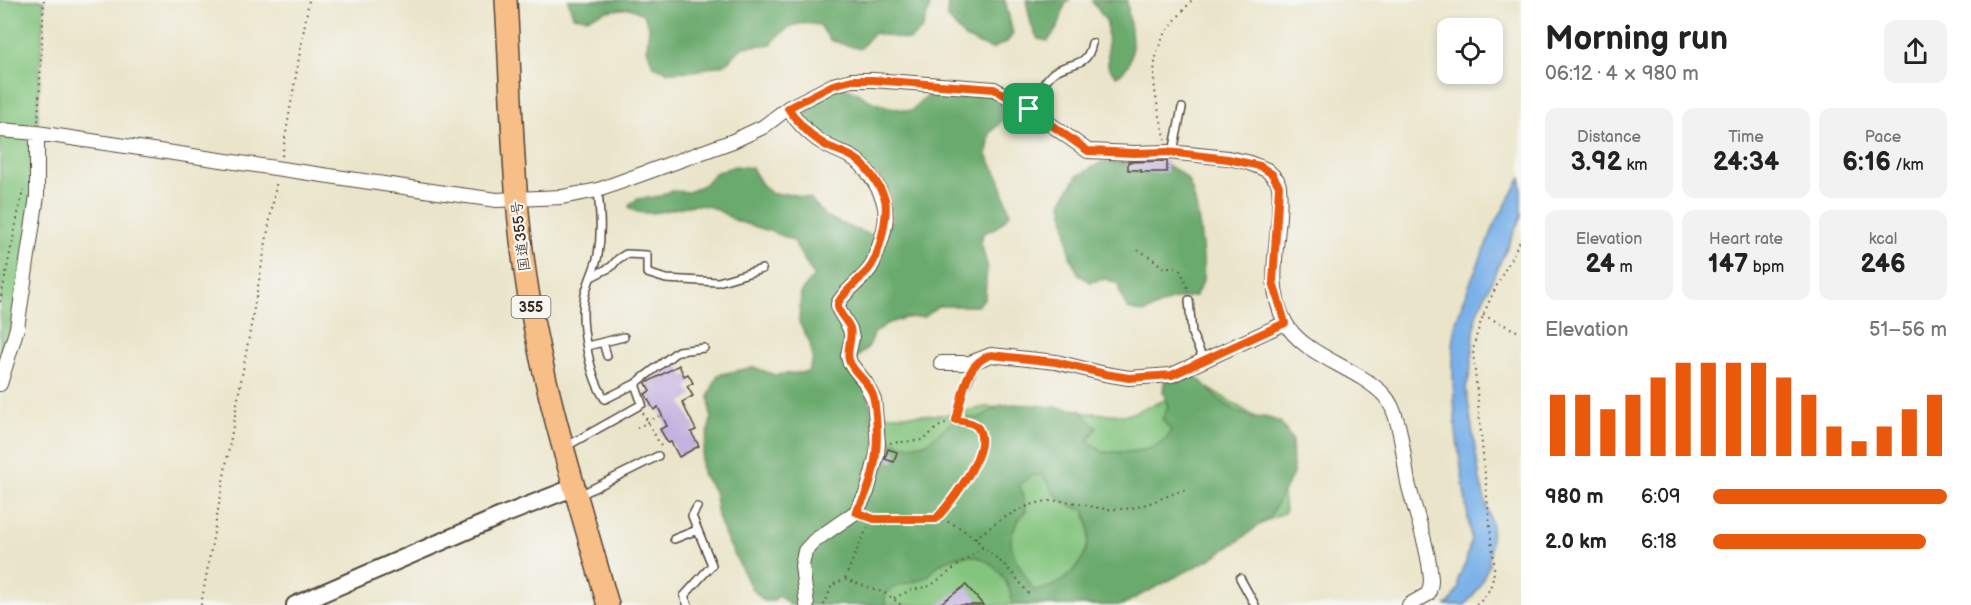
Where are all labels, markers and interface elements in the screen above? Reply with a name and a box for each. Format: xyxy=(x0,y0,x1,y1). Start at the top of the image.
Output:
map controls xyxy=(1437,18,1503,84)
button: locate xyxy=(1437,18,1503,84)
text: Morning run xyxy=(1545,19,1728,59)
button: share xyxy=(1884,20,1947,83)
text: 06:12 · 4 × 980 m xyxy=(1545,62,1699,86)
pin xyxy=(1003,83,1054,134)
icon: arrive xyxy=(1012,92,1045,125)
text: Distance xyxy=(1577,128,1641,147)
text: Time xyxy=(1728,128,1764,147)
text: Pace xyxy=(1865,128,1901,147)
text: 3.92 xyxy=(1570,147,1622,178)
text: 24:34 xyxy=(1713,147,1779,178)
text: 6:16 xyxy=(1842,147,1891,178)
text: km xyxy=(1622,156,1648,175)
text: /km xyxy=(1891,156,1924,175)
street label: 国道355号 xyxy=(507,199,535,273)
text: Elevation xyxy=(1576,230,1642,249)
text: Heart rate xyxy=(1709,230,1783,249)
text: kcal xyxy=(1869,230,1897,249)
text: 24 xyxy=(1585,249,1615,280)
text: 147 xyxy=(1708,249,1748,280)
text: 246 xyxy=(1860,249,1906,280)
text: m xyxy=(1615,258,1633,277)
text: bpm xyxy=(1748,258,1784,277)
road number: 355 xyxy=(512,296,550,318)
text: Elevation xyxy=(1545,318,1628,342)
text: 51–56 m xyxy=(1869,318,1947,342)
text: 980 m xyxy=(1545,485,1604,509)
text: 6:09 xyxy=(1641,485,1681,509)
text: 2.0 km xyxy=(1545,530,1607,554)
text: 6:18 xyxy=(1641,530,1677,554)

